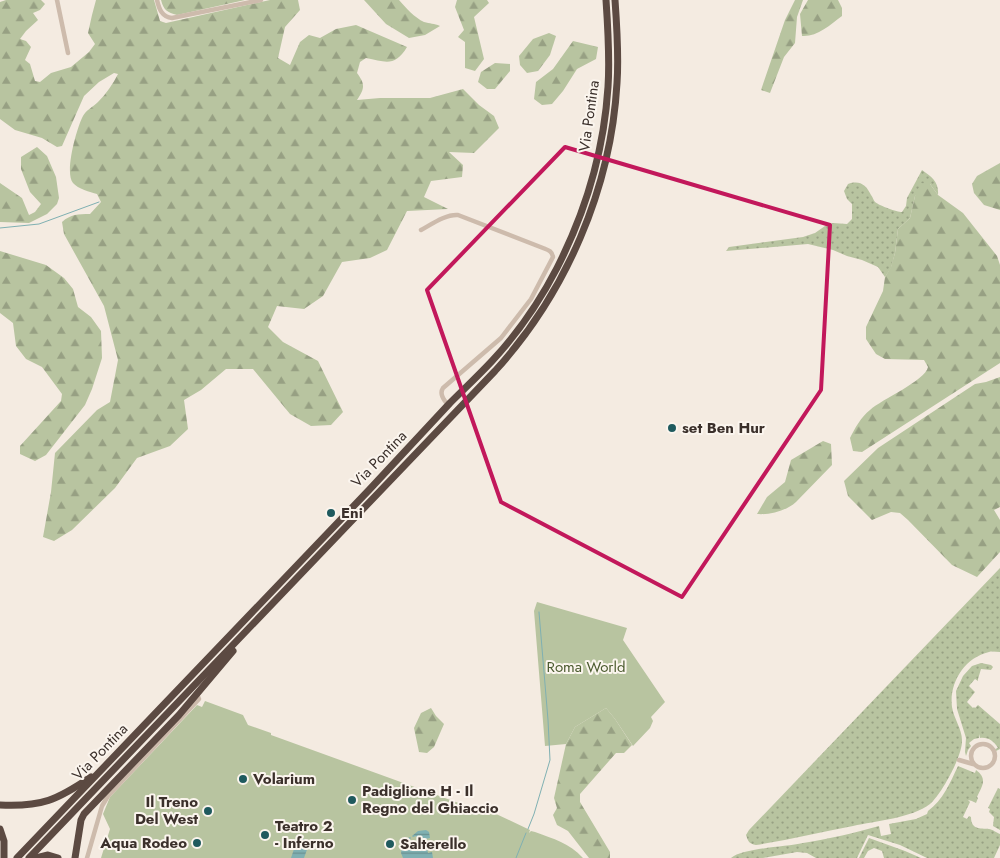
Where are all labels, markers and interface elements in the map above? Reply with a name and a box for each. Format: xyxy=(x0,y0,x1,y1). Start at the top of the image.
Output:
street label: Via Pontina xyxy=(573,79,605,153)
place label: set Ben Hur xyxy=(682,417,766,439)
marker: set Ben Hur xyxy=(666,422,678,434)
street label: Via Pontina xyxy=(346,425,412,493)
place label: Eni xyxy=(341,502,363,524)
marker: Eni xyxy=(325,507,337,519)
park label: Roma World xyxy=(547,656,626,678)
street label: Via Pontina xyxy=(67,718,133,786)
place label: Volarium xyxy=(252,768,315,790)
marker: Volarium xyxy=(237,773,249,785)
place label: Padiglione H - Il Regno del Ghiaccio xyxy=(362,780,499,819)
place label: Il Treno Del West xyxy=(135,791,198,830)
marker: Padiglione H - Il Regno del Ghiaccio xyxy=(346,794,358,806)
marker: Il Treno Del West xyxy=(202,805,214,817)
place label: Teatro 2 - Inferno xyxy=(275,815,334,854)
marker: Teatro 2 - Inferno xyxy=(259,829,271,841)
place label: Aqua Rodeo xyxy=(99,832,187,854)
place label: Salterello xyxy=(400,833,467,855)
marker: Aqua Rodeo xyxy=(191,837,203,849)
marker: Salterello xyxy=(384,838,396,850)

